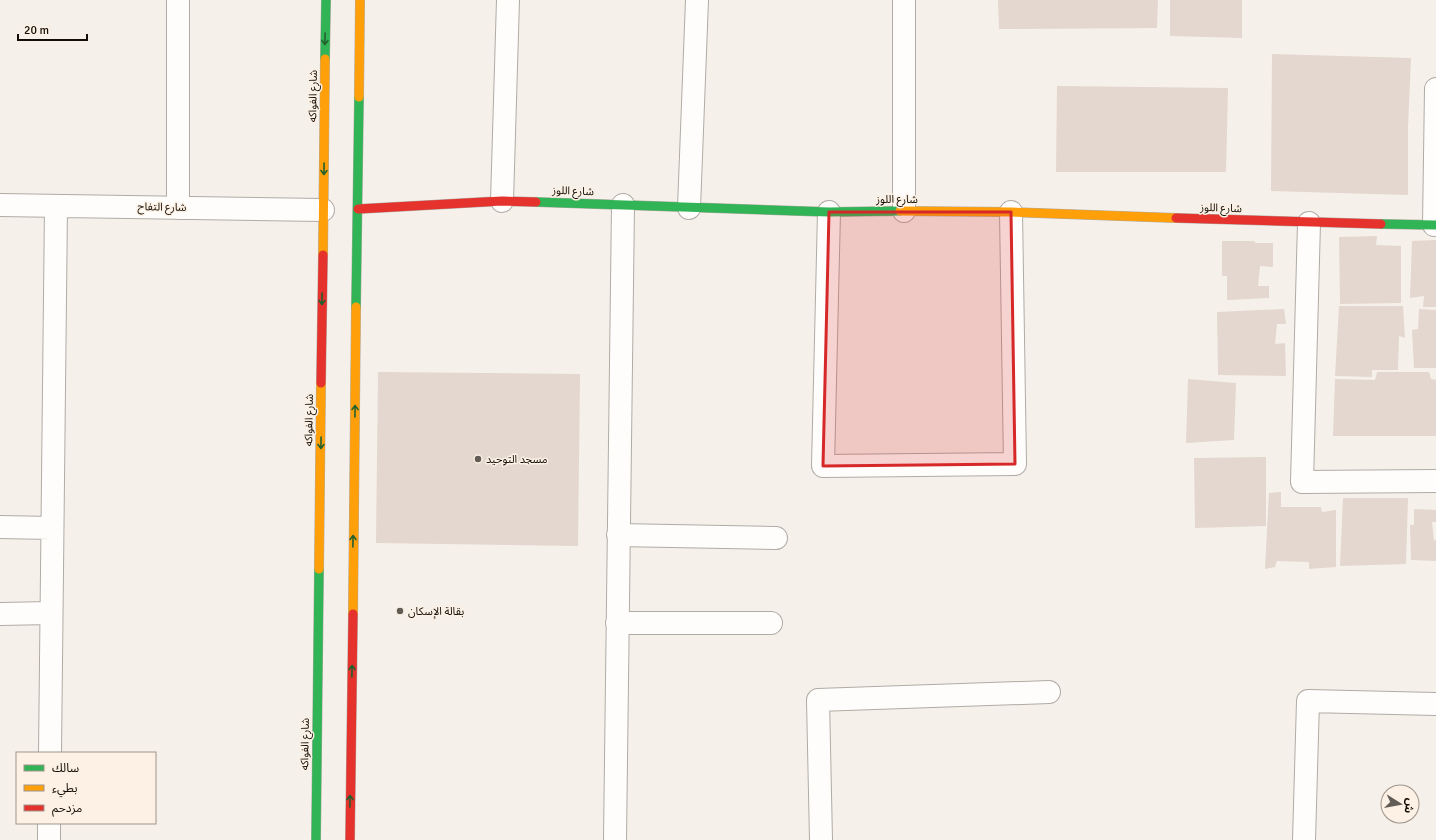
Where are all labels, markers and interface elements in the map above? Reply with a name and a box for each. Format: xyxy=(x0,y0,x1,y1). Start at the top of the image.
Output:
scale bar xyxy=(18,16,87,42)
text: 20 m xyxy=(24,23,49,38)
one-way arrow xyxy=(321,32,329,45)
street label: شارع الفواكه xyxy=(306,69,321,122)
one-way arrow xyxy=(320,162,328,175)
street label: شارع اللوز xyxy=(551,184,595,199)
street label: شارع اللوز xyxy=(875,193,918,207)
street label: شارع التفاح xyxy=(137,200,187,215)
street label: شارع اللوز xyxy=(1199,201,1243,216)
one-way arrow xyxy=(318,292,326,305)
street label: شارع الفواكه xyxy=(302,393,317,446)
one-way arrow xyxy=(351,405,359,418)
one-way arrow xyxy=(317,436,324,449)
place label: مسجد التوحيد xyxy=(486,453,548,466)
marker: مسجد التوحيد xyxy=(473,454,483,464)
one-way arrow xyxy=(350,535,357,548)
place label: بقالة الإسكان xyxy=(408,605,464,619)
marker: بقالة الإسكان xyxy=(395,606,405,616)
one-way arrow xyxy=(348,665,356,678)
street label: شارع الفواكه xyxy=(298,717,313,770)
legend xyxy=(16,752,156,824)
text: سالك xyxy=(52,761,79,776)
text: بطيء xyxy=(52,781,78,798)
north arrow xyxy=(1380,784,1420,824)
one-way arrow xyxy=(346,795,354,808)
text: ش xyxy=(1402,797,1417,814)
text: مزدحم xyxy=(52,801,82,817)

